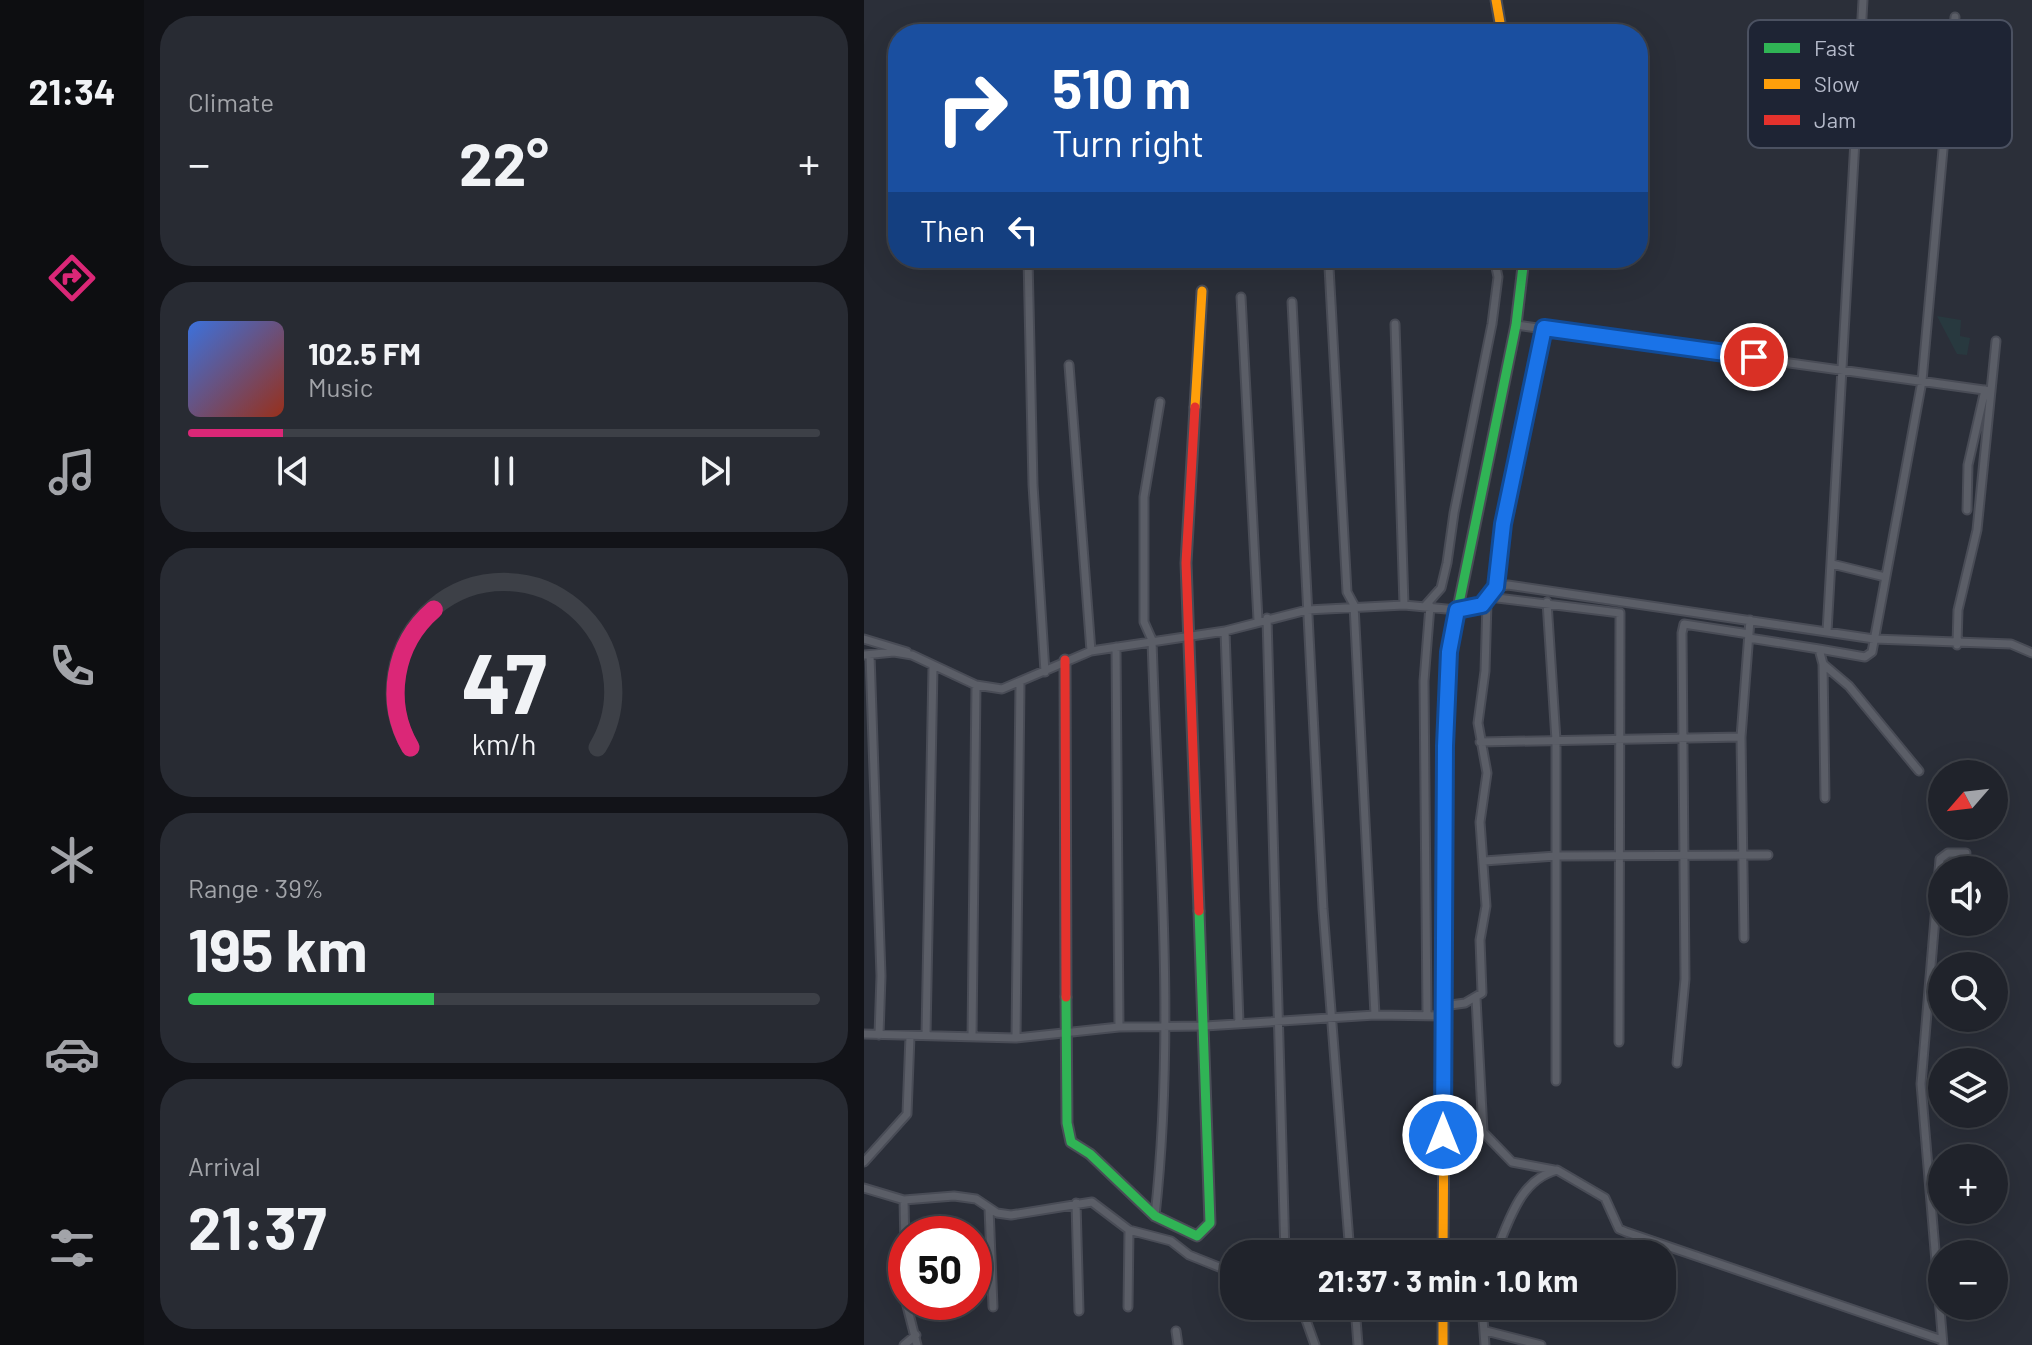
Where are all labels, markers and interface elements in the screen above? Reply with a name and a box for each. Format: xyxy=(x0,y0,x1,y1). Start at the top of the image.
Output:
legend xyxy=(1748,20,2012,148)
text: Fast xyxy=(1814,34,1856,60)
text: 510 m xyxy=(1052,53,1191,120)
icon: right xyxy=(920,56,1024,160)
text: 21:34 xyxy=(28,69,116,112)
text: Slow xyxy=(1814,70,1859,96)
text: Climate xyxy=(188,86,274,117)
text: Jam xyxy=(1814,106,1856,132)
text: Turn right xyxy=(1052,121,1204,164)
text: 22° xyxy=(459,126,549,198)
text: − xyxy=(188,136,210,189)
text: + xyxy=(798,136,820,189)
icon: left xyxy=(1001,208,1045,252)
text: Then xyxy=(920,212,985,248)
icon: directions xyxy=(44,250,100,306)
pin xyxy=(1720,323,1788,391)
text: 102.5 FM xyxy=(308,335,421,371)
icon: arrive xyxy=(1732,335,1776,379)
text: Music xyxy=(308,371,373,402)
icon: music xyxy=(44,444,100,500)
icon: previous xyxy=(271,449,315,493)
icon: pause xyxy=(482,449,526,493)
icon: next xyxy=(693,449,737,493)
text: 47 xyxy=(461,631,547,731)
icon: phone xyxy=(44,638,100,694)
text: km/h xyxy=(472,727,536,762)
north arrow xyxy=(1928,760,2008,840)
map controls xyxy=(1928,760,2008,1320)
icon: climate xyxy=(44,832,100,888)
button: sound xyxy=(1928,856,2008,936)
text: Range · 39% xyxy=(188,872,324,903)
text: 195 km xyxy=(188,912,368,984)
button: search xyxy=(1928,952,2008,1032)
icon: car xyxy=(44,1026,100,1082)
button: layers xyxy=(1928,1048,2008,1128)
position arrow xyxy=(1401,1093,1485,1177)
button: + xyxy=(1928,1144,2008,1224)
text: Arrival xyxy=(188,1150,261,1181)
text: 21:37 xyxy=(188,1190,326,1262)
speed limit sign: 50 xyxy=(888,1216,992,1320)
icon: filters xyxy=(44,1220,100,1276)
button: − xyxy=(1928,1240,2008,1320)
text: 21:37 · 3 min · 1.0 km xyxy=(1318,1262,1578,1298)

